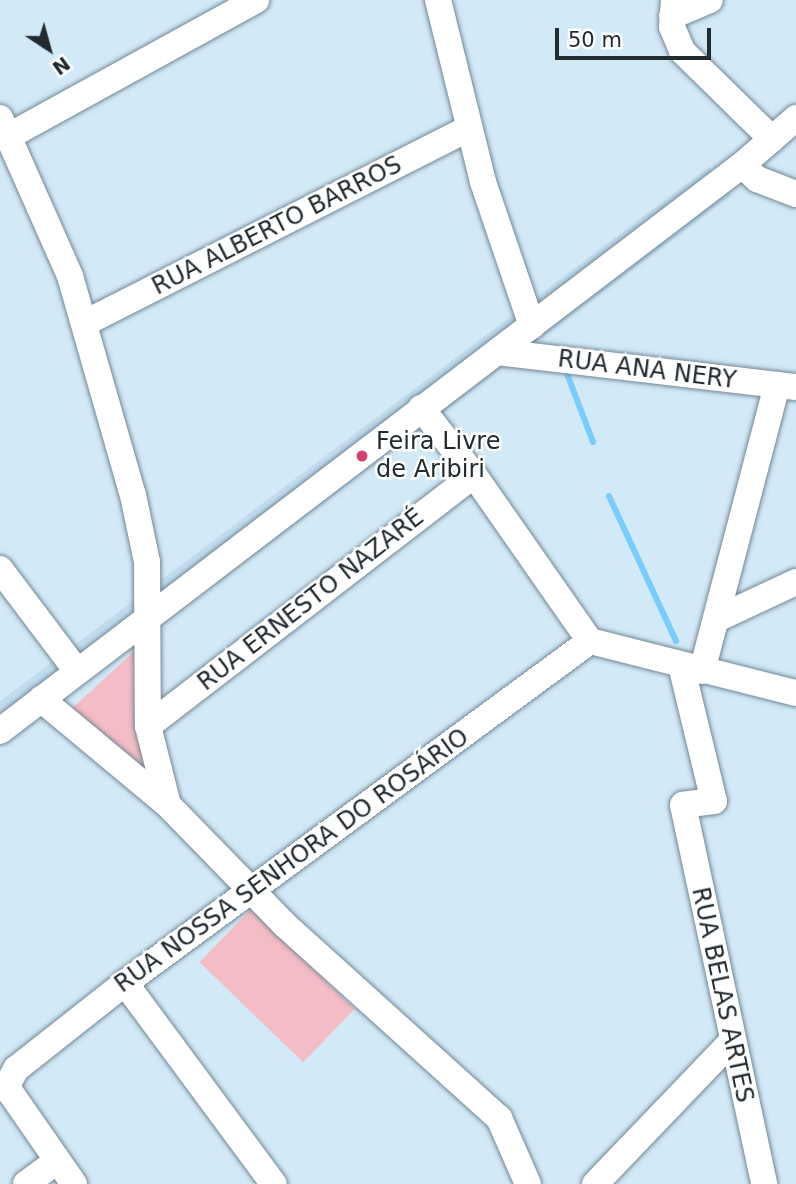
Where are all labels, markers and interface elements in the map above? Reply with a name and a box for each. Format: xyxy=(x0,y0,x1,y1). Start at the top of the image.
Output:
north arrow xyxy=(14,14,84,84)
scale bar xyxy=(558,14,714,58)
text: 50 m xyxy=(568,28,622,52)
text: N xyxy=(48,52,74,80)
street label: RUA ALBERTO BARROS xyxy=(147,150,407,302)
street label: RUA ANA NERY xyxy=(556,345,738,395)
place label: Feira Livre de Aribiri xyxy=(376,428,500,484)
marker: Feira Livre de Aribiri xyxy=(354,448,370,464)
street label: RUA ERNESTO NAZARÉ xyxy=(192,503,430,697)
street label: RUA NOSSA SENHORA DO ROSÁRIO xyxy=(109,723,475,999)
street label: RUA BELAS ARTES xyxy=(685,885,759,1105)

